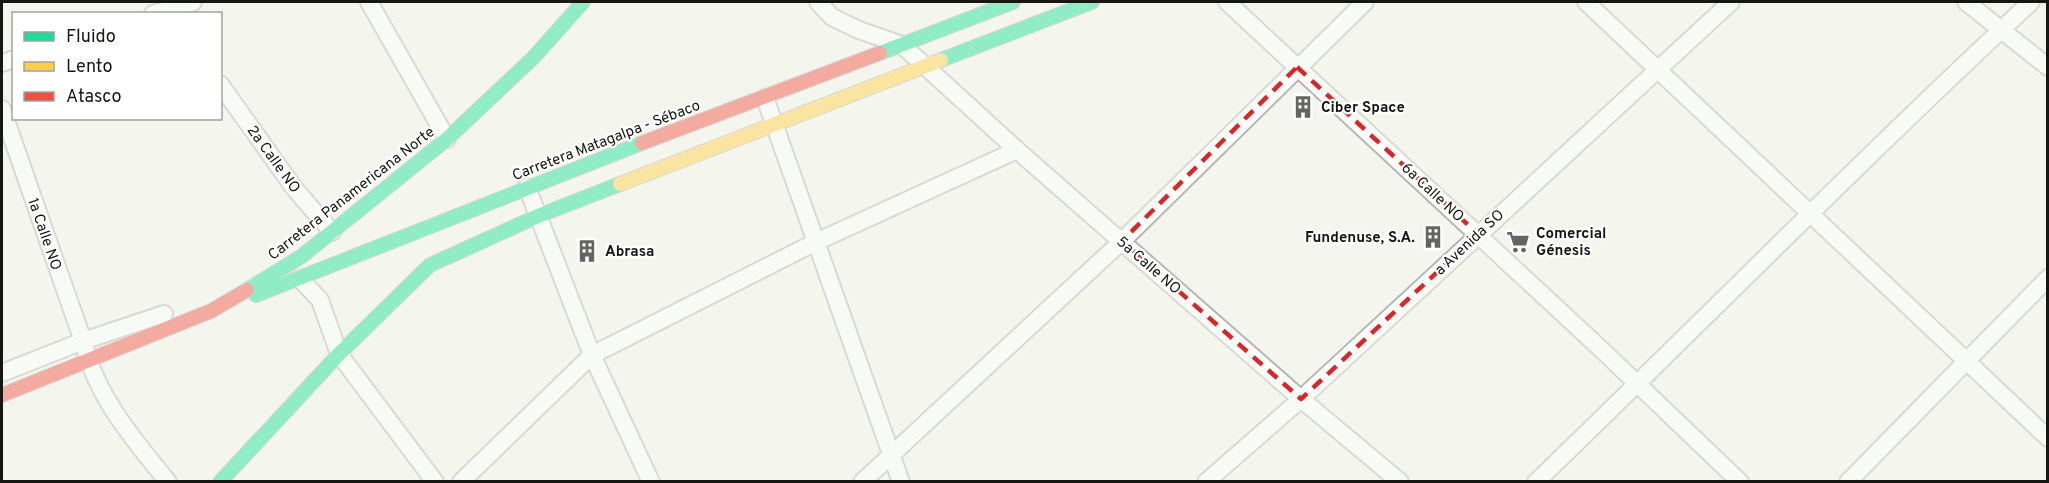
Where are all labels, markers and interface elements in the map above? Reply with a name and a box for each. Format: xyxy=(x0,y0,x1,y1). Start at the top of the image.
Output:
legend xyxy=(12,12,222,120)
text: Fluido xyxy=(66,26,116,49)
text: Lento xyxy=(66,56,112,79)
text: Atasco xyxy=(66,86,122,109)
building icon: Ciber Space xyxy=(1290,94,1316,120)
street label: Carretera Matagalpa - Sébaco xyxy=(510,97,703,186)
place label: Ciber Space xyxy=(1321,99,1405,118)
street label: 2a Calle NO xyxy=(242,122,304,197)
street label: Carretera Panamericana Norte xyxy=(265,123,439,265)
street label: 6a Calle NO xyxy=(1397,159,1467,227)
street label: 1a Calle NO xyxy=(22,196,65,273)
street label: a Avenida SO xyxy=(1431,206,1509,280)
building icon: Fundenuse, S.A. xyxy=(1420,224,1446,250)
place label: Comercial Génesis xyxy=(1536,225,1606,261)
place label: Fundenuse, S.A. xyxy=(1305,229,1415,248)
supermarket icon: Comercial Génesis xyxy=(1505,229,1531,255)
street label: 5a Calle NO xyxy=(1112,233,1184,299)
building icon: Abrasa xyxy=(574,238,600,264)
place label: Abrasa xyxy=(605,243,654,262)

